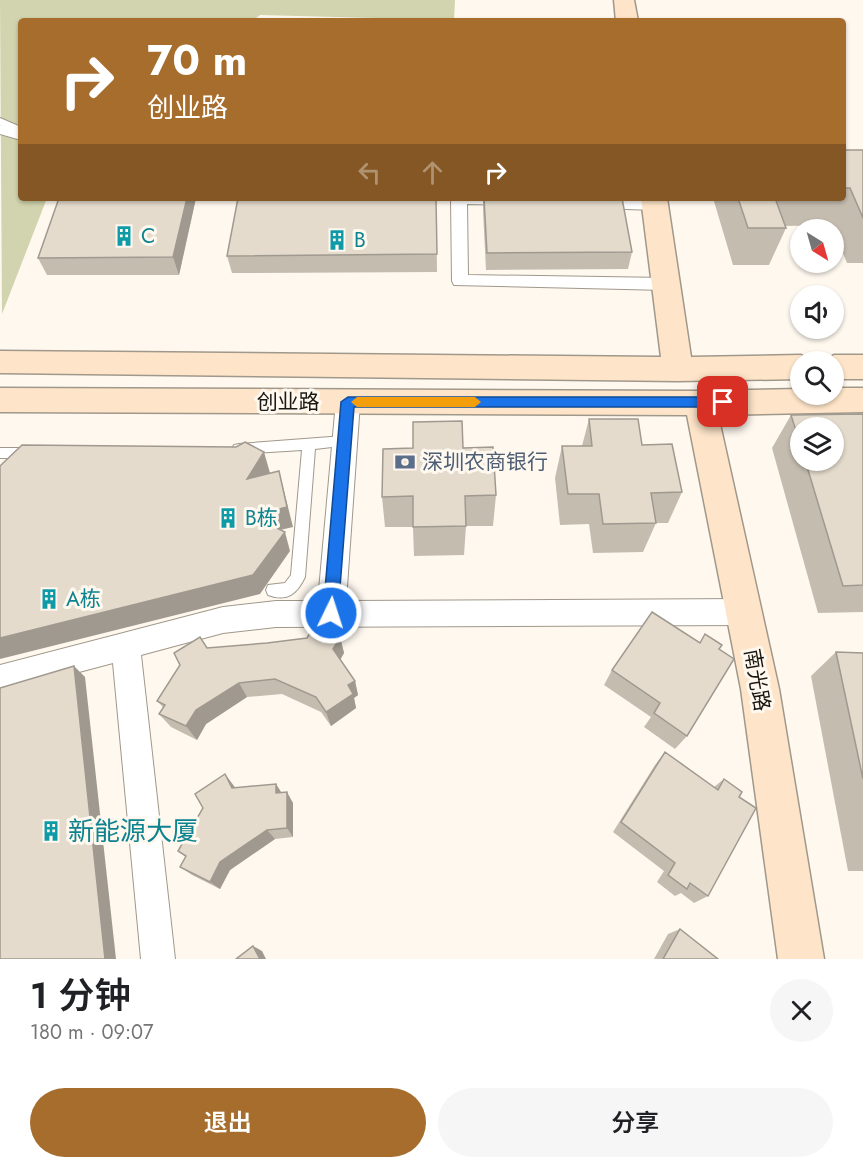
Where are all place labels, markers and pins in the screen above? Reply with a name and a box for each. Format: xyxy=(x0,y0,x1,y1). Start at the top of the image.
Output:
place label: C xyxy=(141,221,155,251)
building icon: C xyxy=(112,224,136,248)
place label: B xyxy=(354,225,366,255)
building icon: B xyxy=(325,228,349,252)
pin xyxy=(697,376,748,427)
place label: 深圳农商银行 xyxy=(422,447,548,477)
bank icon: 深圳农商银行 xyxy=(393,450,417,474)
place label: B栋 xyxy=(245,503,278,533)
building icon: B栋 xyxy=(216,506,240,530)
place label: A栋 xyxy=(66,584,101,614)
building icon: A栋 xyxy=(37,587,61,611)
place label: 新能源大厦 xyxy=(68,812,198,850)
building icon: 新能源大厦 xyxy=(39,819,63,843)

